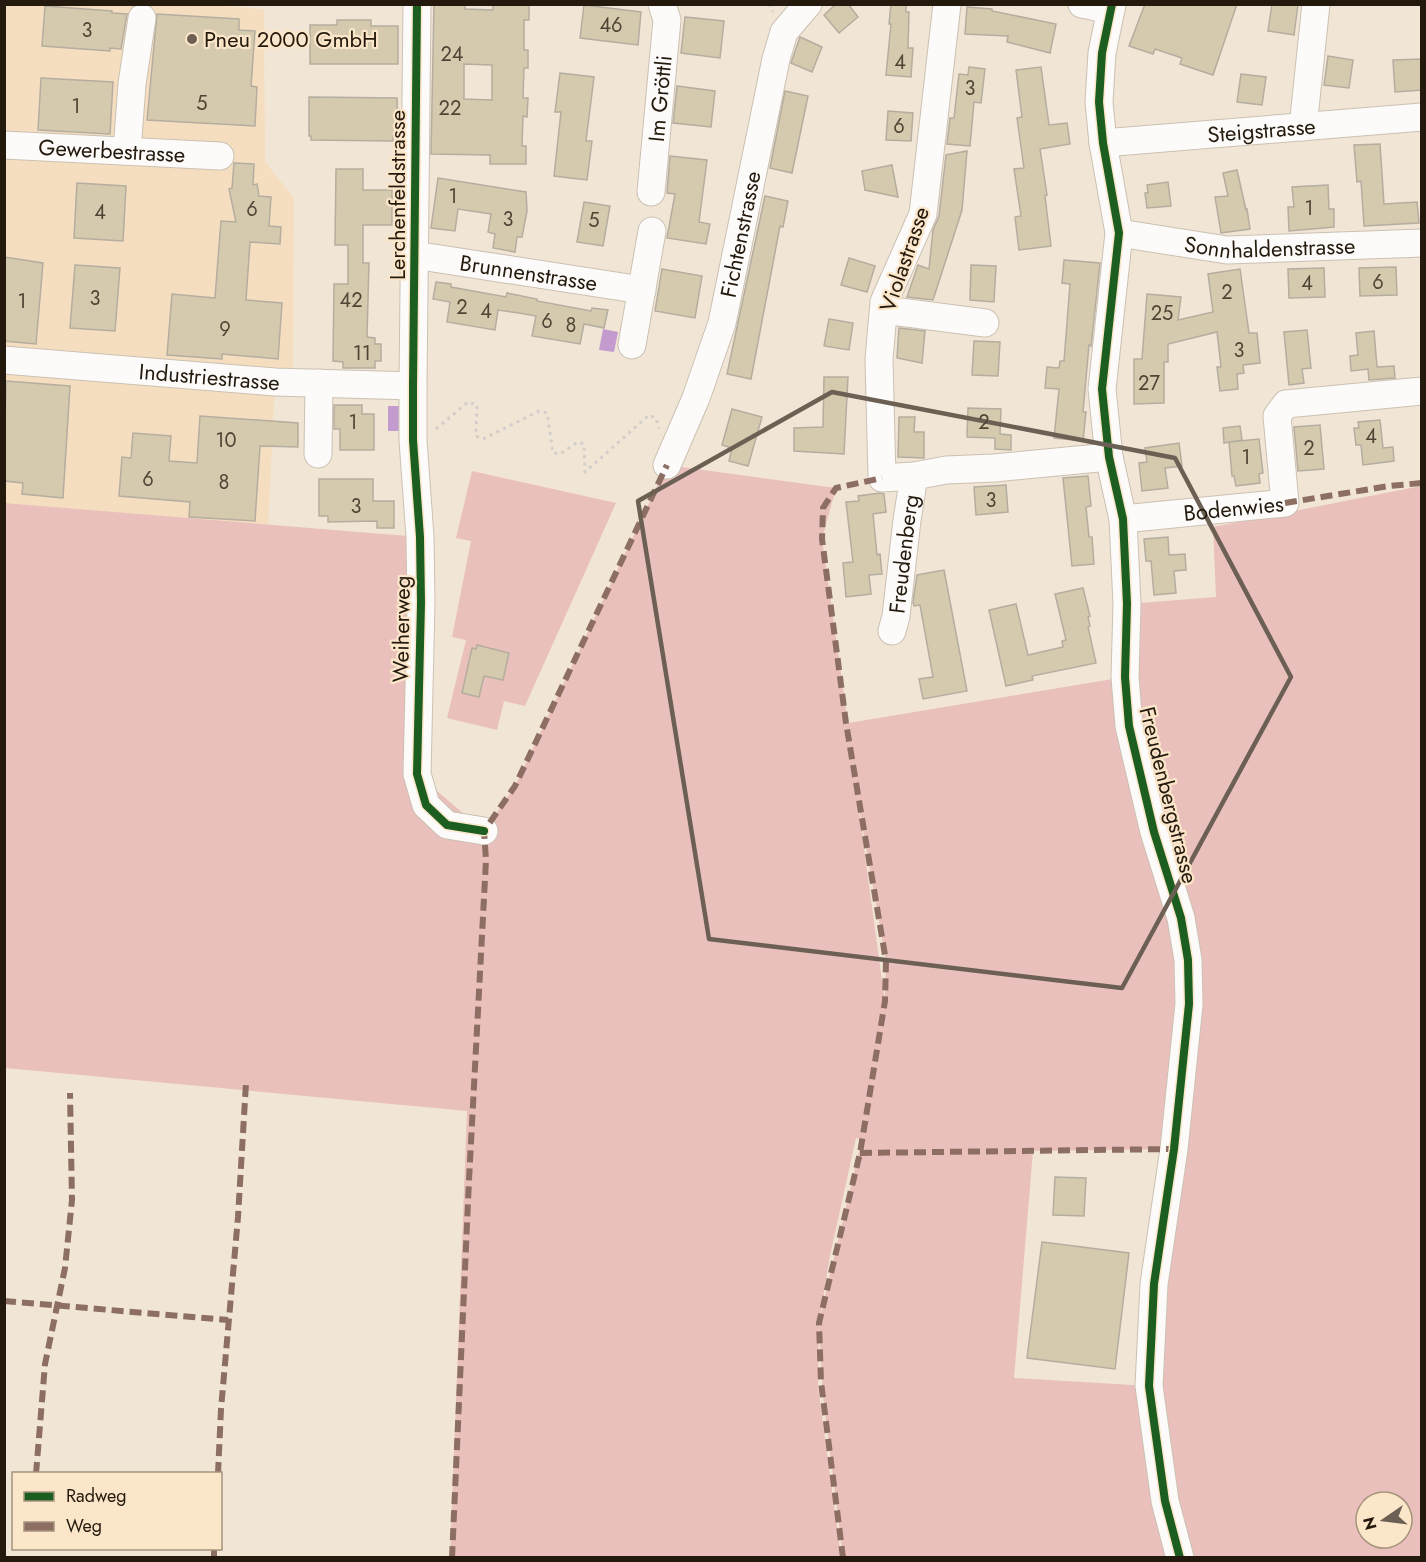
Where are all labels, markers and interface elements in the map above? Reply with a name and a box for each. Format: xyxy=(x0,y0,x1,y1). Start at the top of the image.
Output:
house number: 46 xyxy=(599,11,623,40)
house number: 3 xyxy=(82,16,93,45)
place label: Pneu 2000 GmbH xyxy=(204,23,378,55)
marker: Pneu 2000 GmbH xyxy=(185,32,199,46)
house number: 24 xyxy=(440,40,464,69)
house number: 4 xyxy=(894,48,906,77)
street label: Im Gröttli xyxy=(640,54,680,143)
house number: 3 xyxy=(965,74,976,103)
house number: 5 xyxy=(196,89,208,118)
house number: 1 xyxy=(72,92,81,121)
house number: 22 xyxy=(439,94,461,123)
street label: Lerchenfeldstrasse xyxy=(381,110,413,280)
street label: Steigstrasse xyxy=(1206,110,1317,150)
house number: 6 xyxy=(893,112,905,141)
street label: Gewerbestrasse xyxy=(38,131,186,170)
street label: Fichtenstrasse xyxy=(712,168,769,300)
house number: 1 xyxy=(449,182,458,211)
house number: 1 xyxy=(1305,194,1314,223)
house number: 6 xyxy=(246,195,258,224)
house number: 4 xyxy=(94,198,106,227)
street label: Violastrasse xyxy=(871,202,937,316)
house number: 3 xyxy=(503,205,514,234)
house number: 5 xyxy=(588,206,600,235)
street label: Sonnhaldenstrasse xyxy=(1182,228,1356,266)
street label: Brunnenstrasse xyxy=(458,246,600,299)
house number: 6 xyxy=(1372,268,1384,297)
house number: 4 xyxy=(1301,269,1313,298)
house number: 2 xyxy=(1221,278,1233,307)
house number: 3 xyxy=(90,284,101,313)
house number: 42 xyxy=(339,286,363,315)
house number: 1 xyxy=(18,287,27,316)
house number: 2 xyxy=(456,293,468,322)
house number: 4 xyxy=(480,297,492,326)
house number: 25 xyxy=(1151,299,1173,328)
house number: 6 xyxy=(541,307,553,336)
house number: 8 xyxy=(566,311,576,340)
house number: 9 xyxy=(219,315,231,344)
house number: 3 xyxy=(1234,336,1245,365)
house number: 11 xyxy=(353,339,371,368)
street label: Industriestrasse xyxy=(138,355,281,398)
house number: 27 xyxy=(1138,369,1160,398)
house number: 1 xyxy=(349,408,358,437)
house number: 2 xyxy=(978,408,990,437)
house number: 4 xyxy=(1365,422,1377,451)
house number: 10 xyxy=(216,426,237,455)
house number: 2 xyxy=(1303,434,1315,463)
house number: 1 xyxy=(1242,443,1251,472)
house number: 6 xyxy=(142,465,154,494)
house number: 8 xyxy=(219,468,229,497)
house number: 3 xyxy=(986,486,997,515)
street label: Bodenwies xyxy=(1182,487,1285,529)
house number: 3 xyxy=(351,492,362,521)
street label: Freudenberg xyxy=(880,492,927,615)
street label: Weiherweg xyxy=(384,575,418,683)
street label: Freudenbergstrasse xyxy=(1132,703,1206,887)
legend xyxy=(12,1472,222,1550)
text: Radweg xyxy=(66,1483,127,1509)
north arrow xyxy=(1354,1490,1414,1550)
text: Weg xyxy=(66,1513,102,1539)
text: N xyxy=(1357,1515,1383,1532)

